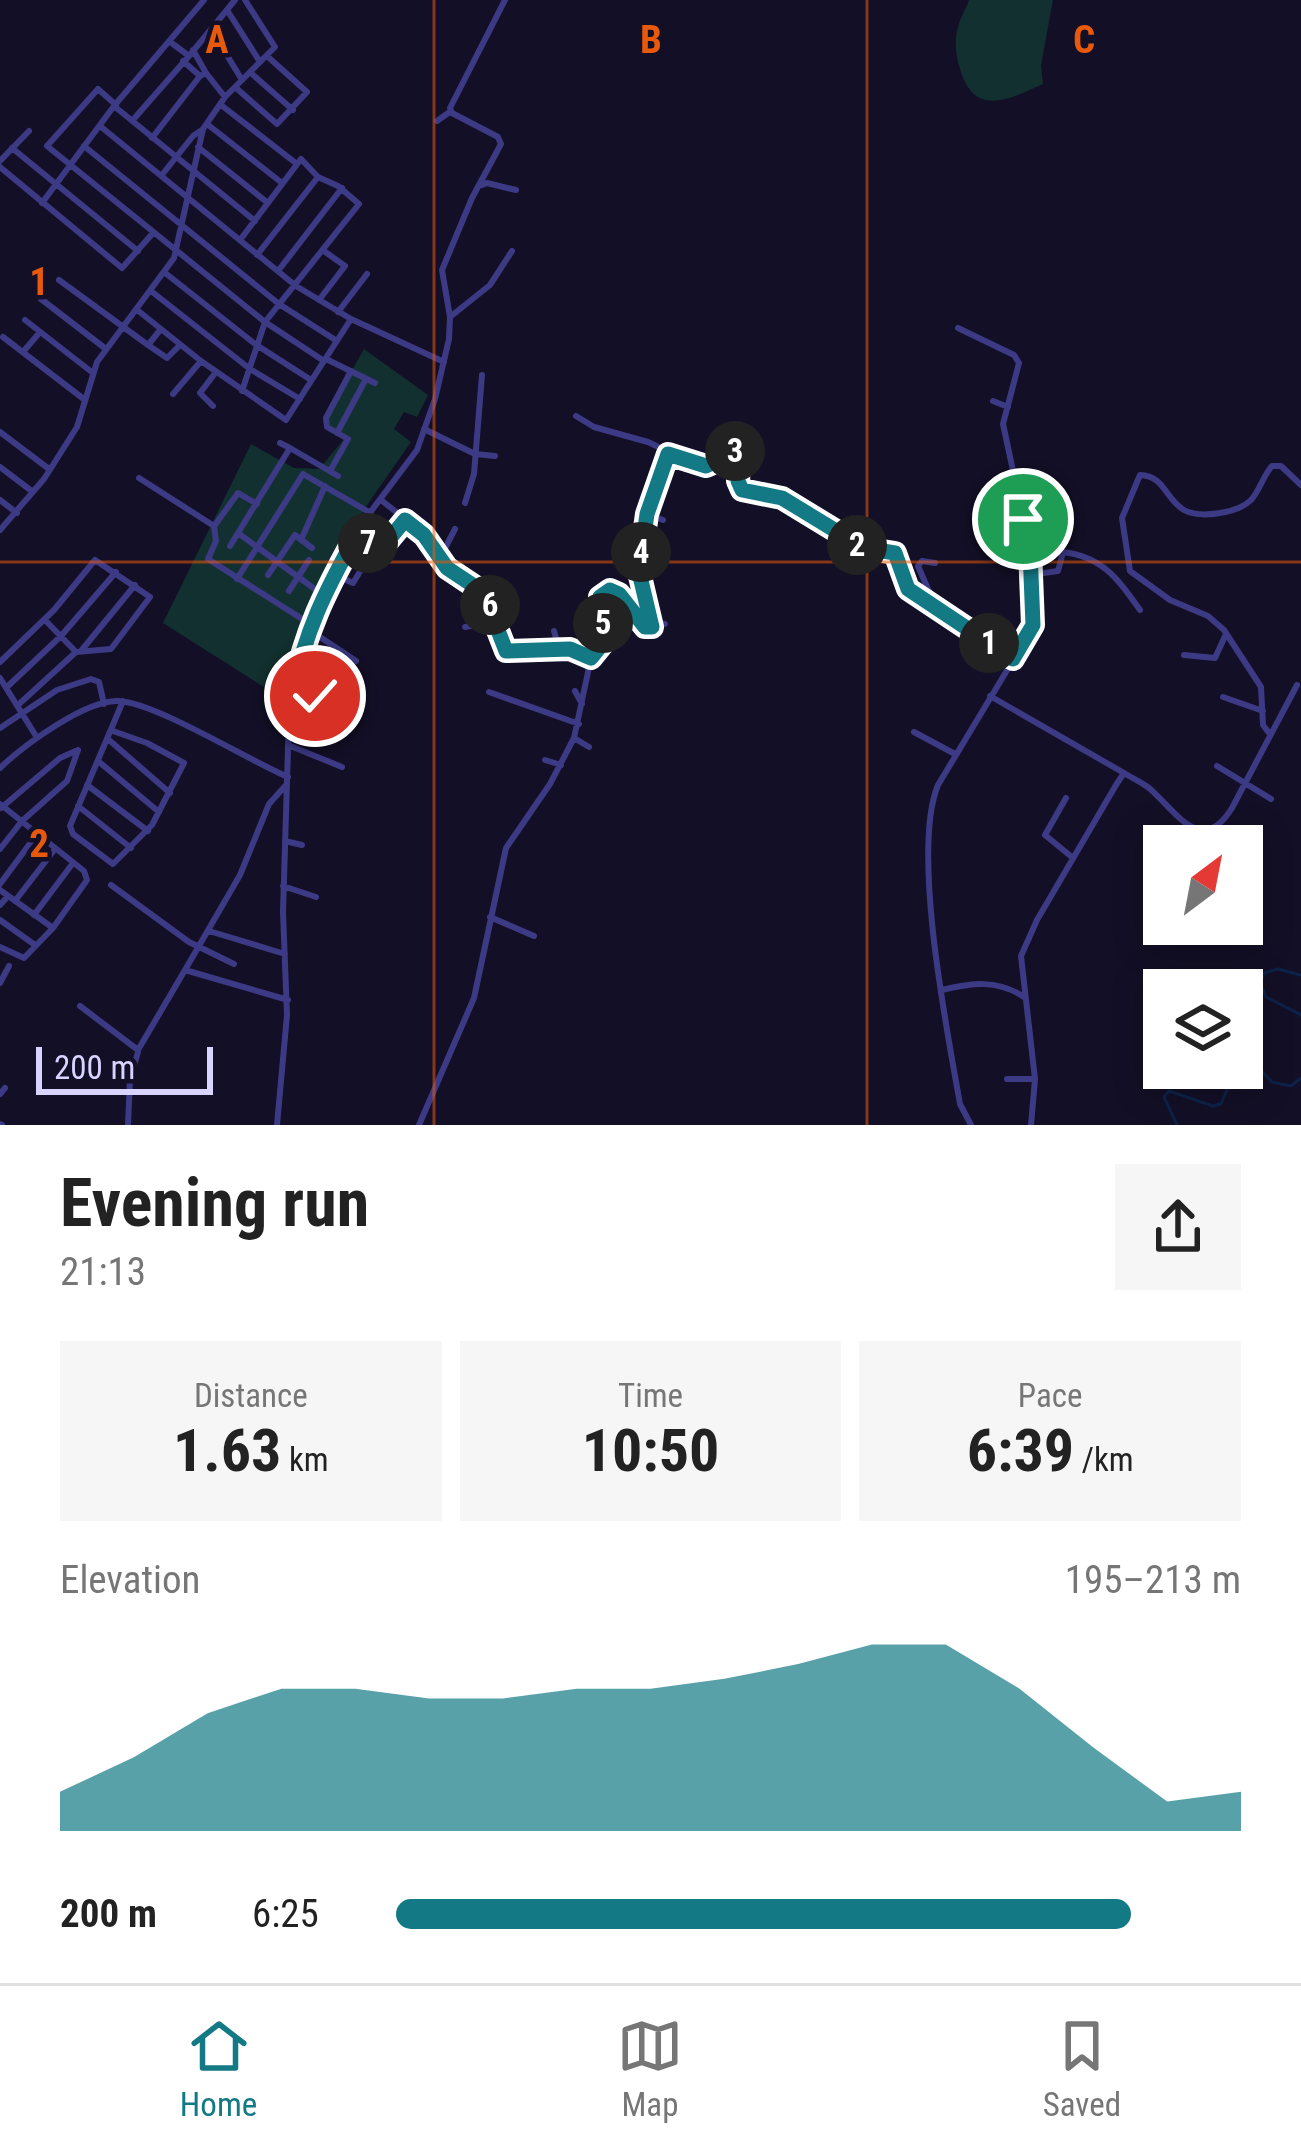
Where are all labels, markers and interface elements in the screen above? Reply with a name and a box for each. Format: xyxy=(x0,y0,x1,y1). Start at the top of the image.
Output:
text: A xyxy=(205,17,229,63)
text: B xyxy=(640,17,662,63)
text: C xyxy=(1073,17,1095,63)
text: 1 xyxy=(29,259,49,305)
pin: 3 xyxy=(705,421,765,481)
text: 3 xyxy=(727,431,743,470)
pin xyxy=(972,468,1074,570)
icon: arrive xyxy=(990,486,1056,552)
pin: 7 xyxy=(338,513,398,573)
pin: 2 xyxy=(827,515,887,575)
pin: 4 xyxy=(611,522,671,582)
text: 7 xyxy=(360,523,376,562)
text: 2 xyxy=(849,525,865,564)
text: 4 xyxy=(633,532,649,571)
pin: 6 xyxy=(460,575,520,635)
text: 6 xyxy=(482,585,498,624)
pin: 5 xyxy=(573,593,633,653)
text: 5 xyxy=(595,603,611,642)
pin: 1 xyxy=(959,613,1019,673)
text: 1 xyxy=(981,623,997,662)
pin xyxy=(264,645,366,747)
icon: check xyxy=(282,663,348,729)
text: 2 xyxy=(29,821,49,867)
north arrow xyxy=(1143,825,1263,945)
map controls xyxy=(1143,825,1263,1089)
button: layers xyxy=(1143,969,1263,1089)
scale bar xyxy=(36,1041,213,1094)
text: 200 m xyxy=(54,1048,135,1087)
button: share xyxy=(1115,1164,1241,1290)
text: Evening run xyxy=(60,1165,369,1242)
text: 21:13 xyxy=(60,1249,146,1295)
text: Distance xyxy=(194,1376,308,1415)
text: Time xyxy=(618,1376,683,1415)
text: Pace xyxy=(1018,1376,1082,1415)
text: 1.63 xyxy=(173,1415,281,1486)
text: 10:50 xyxy=(582,1415,719,1486)
text: 6:39 xyxy=(967,1415,1074,1486)
text: km xyxy=(281,1440,329,1479)
text: /km xyxy=(1074,1440,1134,1479)
text: Elevation xyxy=(60,1557,200,1603)
text: 195–213 m xyxy=(1065,1557,1241,1603)
text: 200 m xyxy=(60,1891,157,1937)
text: 6:25 xyxy=(252,1891,319,1937)
tab: Home xyxy=(180,2013,257,2124)
tab: Map xyxy=(617,2013,683,2124)
tab: Saved xyxy=(1043,2013,1121,2124)

